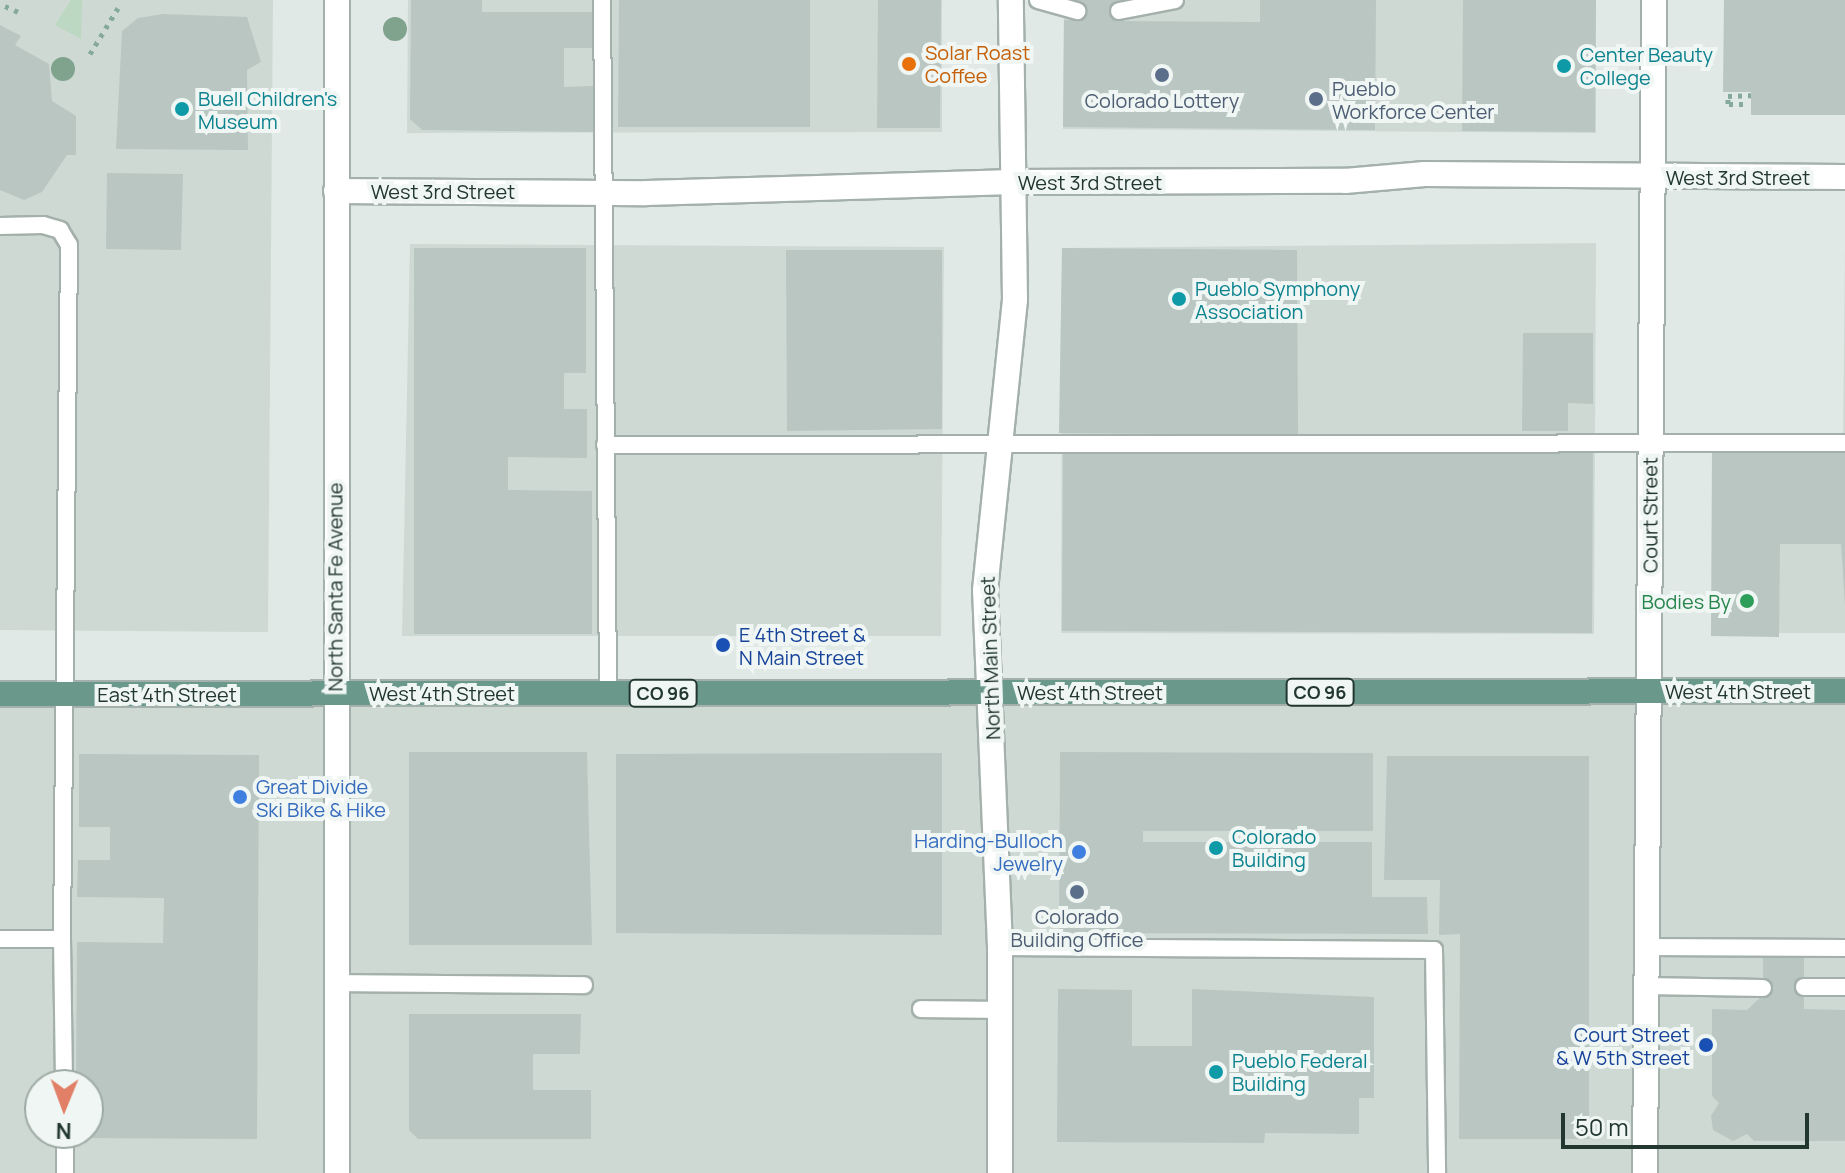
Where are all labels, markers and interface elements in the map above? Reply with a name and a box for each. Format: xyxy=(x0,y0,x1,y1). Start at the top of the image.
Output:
place label: Solar Roast Coffee xyxy=(925,40,1030,87)
place label: Center Beauty College xyxy=(1580,42,1713,89)
marker: Solar Roast Coffee xyxy=(900,55,918,73)
marker: Center Beauty College xyxy=(1555,57,1573,75)
marker: Colorado Lottery xyxy=(1153,66,1171,84)
place label: Pueblo Workforce Center xyxy=(1332,76,1495,123)
place label: Buell Children's Museum xyxy=(198,86,337,133)
place label: Colorado Lottery xyxy=(1085,88,1239,112)
marker: Pueblo Workforce Center xyxy=(1307,90,1325,108)
marker: Buell Children's Museum xyxy=(173,100,191,118)
street label: West 3rd Street xyxy=(1666,165,1810,189)
street label: West 3rd Street xyxy=(1018,170,1162,194)
street label: West 3rd Street xyxy=(371,179,515,203)
place label: Pueblo Symphony Association xyxy=(1195,276,1360,323)
marker: Pueblo Symphony Association xyxy=(1170,290,1188,308)
street label: Court Street xyxy=(1638,457,1662,573)
street label: North Santa Fe Avenue xyxy=(323,483,347,691)
street label: North Main Street xyxy=(975,576,1005,740)
place label: Bodies By xyxy=(1641,589,1731,613)
marker: Bodies By xyxy=(1738,592,1756,610)
place label: E 4th Street & N Main Street xyxy=(739,622,866,669)
marker: E 4th Street & N Main Street xyxy=(714,636,732,654)
road number: CO 96 xyxy=(1284,678,1356,706)
road number: CO 96 xyxy=(627,679,699,707)
street label: West 4th Street xyxy=(1665,679,1811,703)
street label: West 4th Street xyxy=(1017,680,1163,704)
street label: West 4th Street xyxy=(369,681,515,705)
street label: East 4th Street xyxy=(97,682,237,706)
place label: Great Divide Ski Bike & Hike xyxy=(256,774,386,821)
marker: Great Divide Ski Bike & Hike xyxy=(231,788,249,806)
place label: Colorado Building xyxy=(1232,824,1316,871)
place label: Harding-Bulloch Jewelry xyxy=(914,828,1063,875)
marker: Colorado Building xyxy=(1207,839,1225,857)
marker: Harding-Bulloch Jewelry xyxy=(1070,843,1088,861)
marker: Colorado Building Office xyxy=(1068,883,1086,901)
place label: Colorado Building Office xyxy=(1011,904,1143,951)
place label: Court Street & W 5th Street xyxy=(1556,1022,1690,1069)
marker: Court Street & W 5th Street xyxy=(1697,1036,1715,1054)
place label: Pueblo Federal Building xyxy=(1232,1048,1368,1095)
marker: Pueblo Federal Building xyxy=(1207,1063,1225,1081)
north arrow xyxy=(24,1069,104,1149)
scale bar xyxy=(1565,1097,1813,1147)
text: 50 m xyxy=(1575,1110,1629,1143)
text: N xyxy=(55,1116,72,1146)

